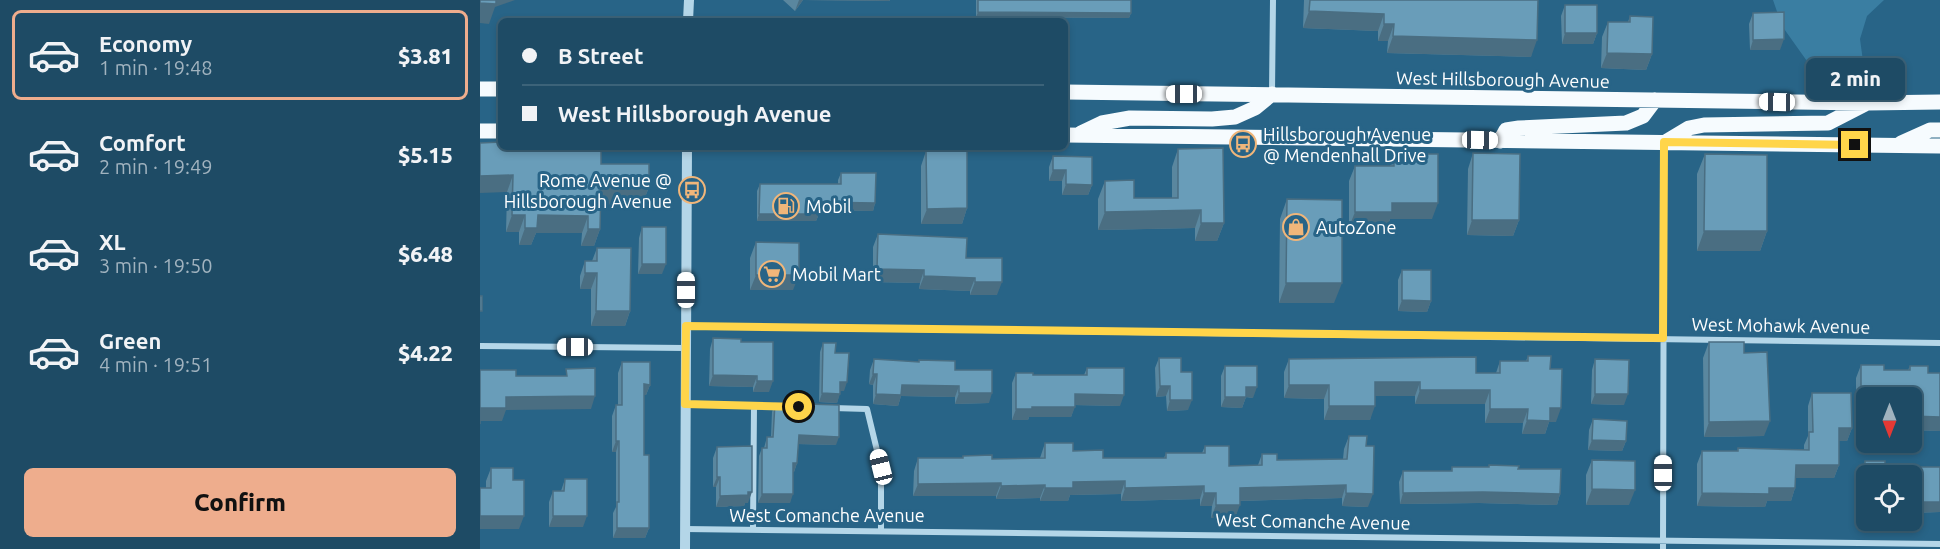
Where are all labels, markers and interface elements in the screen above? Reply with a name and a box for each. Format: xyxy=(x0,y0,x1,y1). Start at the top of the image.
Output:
icon: car xyxy=(27,28,81,82)
text: Economy xyxy=(99,31,192,56)
text: $3.81 xyxy=(398,43,453,68)
text: B Street xyxy=(558,43,643,68)
text: 1 min · 19:48 xyxy=(99,56,213,79)
callout: 2 min xyxy=(1806,58,1904,100)
street label: West Hillsborough Avenue xyxy=(1396,67,1610,91)
text: 2 min xyxy=(1830,67,1881,90)
car xyxy=(1166,85,1202,103)
car xyxy=(1759,93,1795,111)
text: West Hillsborough Avenue xyxy=(558,101,832,126)
place label: Hillsborough Avenue @ Mendenhall Drive xyxy=(1263,124,1431,165)
icon: car xyxy=(27,127,81,181)
bus stop icon: Hillsborough Avenue @ Mendenhall Drive xyxy=(1228,129,1258,159)
text: Comfort xyxy=(99,130,186,155)
car xyxy=(1462,131,1498,149)
route end xyxy=(1841,131,1868,158)
text: $5.15 xyxy=(398,142,453,167)
text: 2 min · 19:49 xyxy=(99,155,213,178)
place label: Rome Avenue @ Hillsborough Avenue xyxy=(504,170,672,211)
bus stop icon: Rome Avenue @ Hillsborough Avenue xyxy=(677,175,707,205)
fuel station icon: Mobil xyxy=(771,191,801,221)
place label: Mobil xyxy=(806,196,852,216)
shop icon: AutoZone xyxy=(1281,212,1311,242)
place label: AutoZone xyxy=(1316,217,1396,237)
icon: car xyxy=(27,226,81,280)
text: XL xyxy=(99,229,126,254)
text: $6.48 xyxy=(398,241,453,266)
text: 3 min · 19:50 xyxy=(99,254,213,277)
supermarket icon: Mobil Mart xyxy=(757,259,787,289)
place label: Mobil Mart xyxy=(792,264,881,284)
car xyxy=(677,272,695,308)
street label: West Mohawk Avenue xyxy=(1691,313,1871,337)
icon: car xyxy=(27,325,81,379)
text: Green xyxy=(99,328,161,353)
car xyxy=(557,338,593,356)
text: $4.22 xyxy=(398,340,453,365)
text: 4 min · 19:51 xyxy=(99,353,213,376)
north arrow xyxy=(1856,387,1922,453)
map controls xyxy=(1856,387,1922,531)
route start xyxy=(785,393,812,420)
car xyxy=(868,447,894,487)
car xyxy=(1654,455,1672,491)
button: locate xyxy=(1856,465,1922,531)
button: Confirm xyxy=(24,468,456,537)
street label: West Comanche Avenue xyxy=(729,505,925,525)
street label: West Comanche Avenue xyxy=(1215,509,1411,533)

